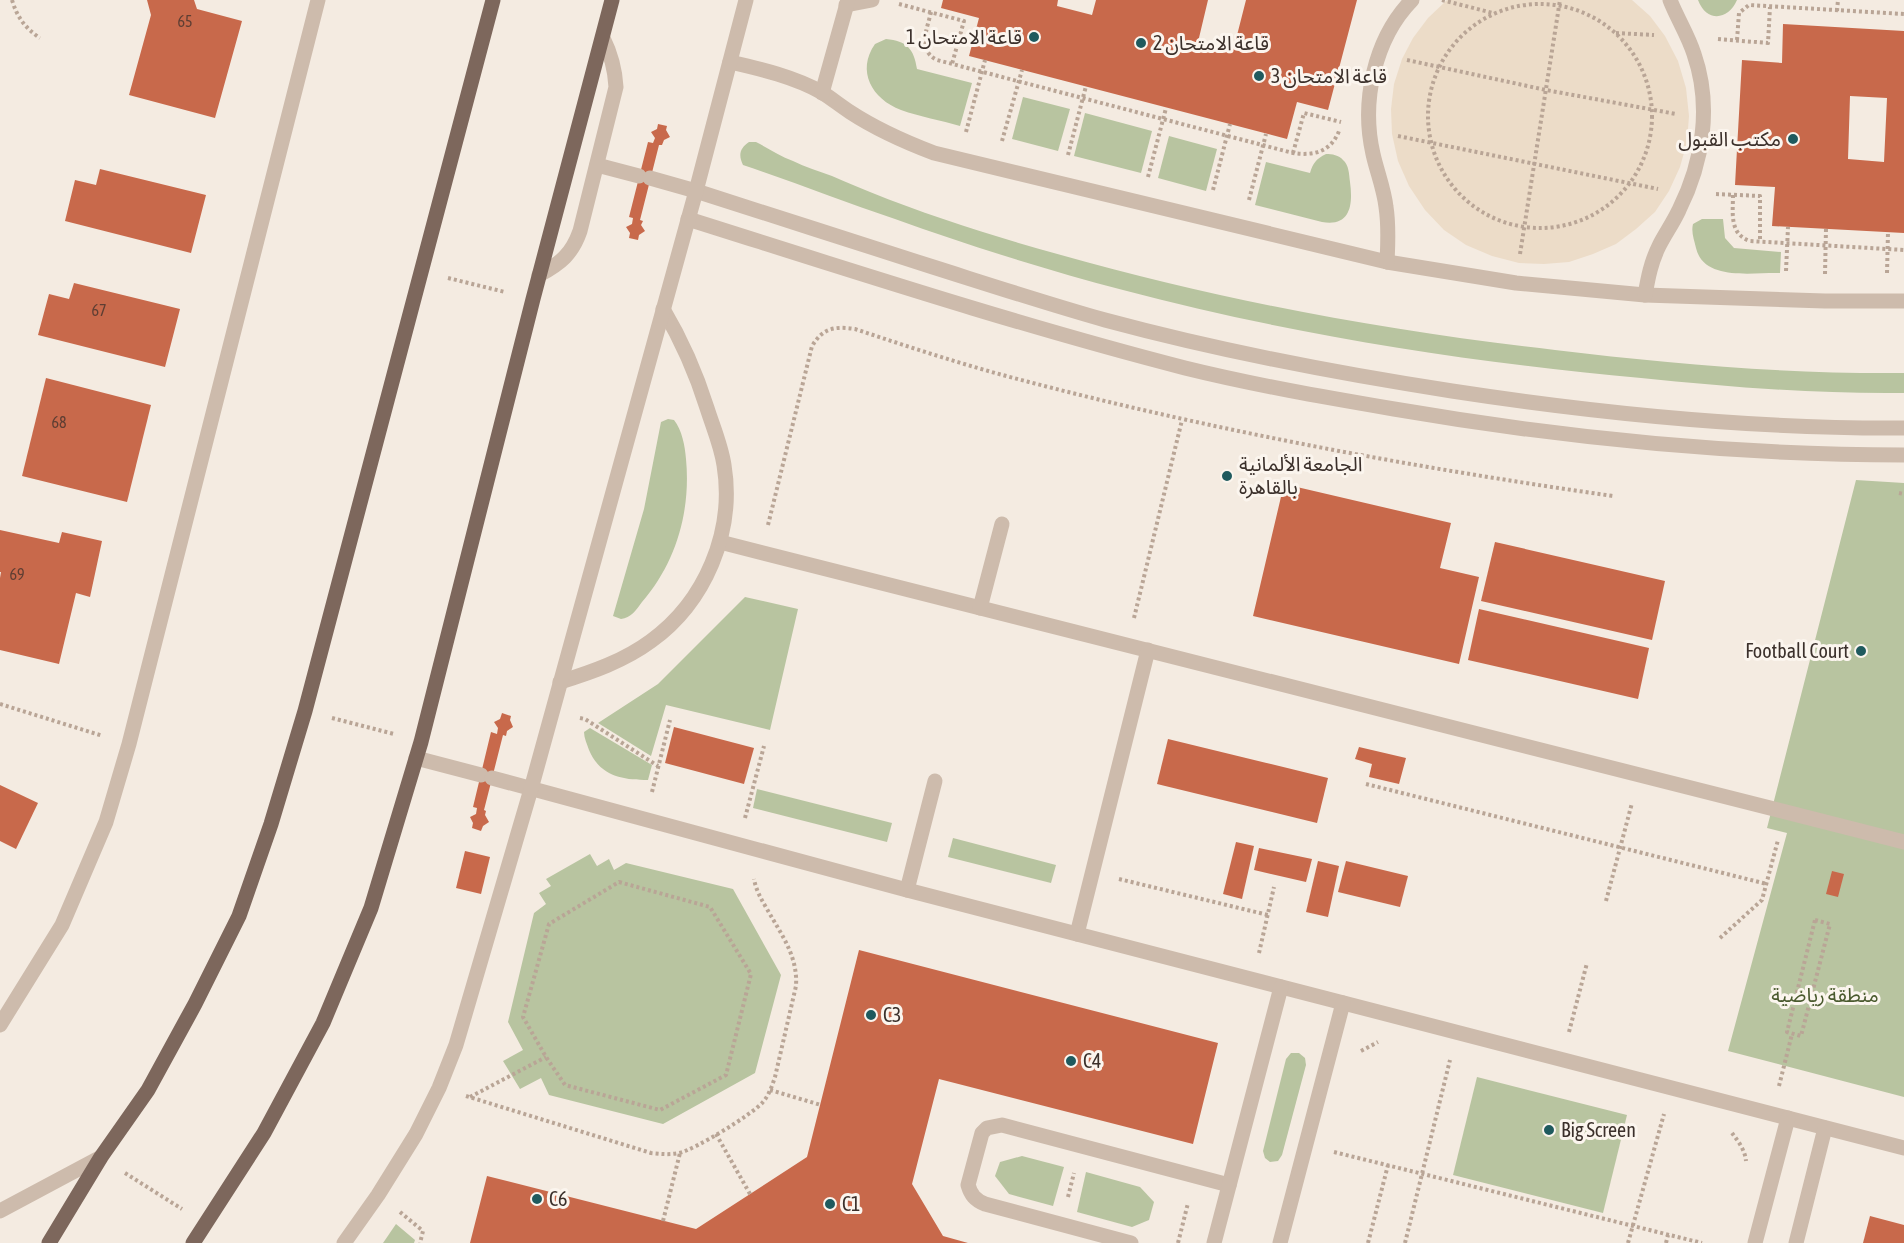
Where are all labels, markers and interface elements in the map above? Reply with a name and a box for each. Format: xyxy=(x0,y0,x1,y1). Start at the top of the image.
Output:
house number: 65 xyxy=(177,12,193,30)
place label: قاعة الامتحان 1 xyxy=(906,25,1022,49)
marker: قاعة الامتحان 1 xyxy=(1027,30,1041,44)
place label: قاعة الامتحان 2 xyxy=(1153,31,1269,55)
marker: قاعة الامتحان 2 xyxy=(1134,36,1148,50)
place label: قاعة الامتحان 3 xyxy=(1271,64,1387,88)
marker: قاعة الامتحان 3 xyxy=(1252,69,1266,83)
place label: مكتب القبول xyxy=(1678,127,1781,151)
marker: مكتب القبول xyxy=(1786,132,1800,146)
house number: 67 xyxy=(91,301,107,319)
house number: 68 xyxy=(51,413,67,431)
place label: الجامعة الألمانية بالقاهرة xyxy=(1239,452,1362,499)
marker: الجامعة الألمانية بالقاهرة xyxy=(1220,469,1234,483)
house number: 69 xyxy=(9,565,25,583)
place label: Football Court xyxy=(1745,639,1849,662)
marker: Football Court xyxy=(1854,644,1868,658)
park label: منطقة رياضية xyxy=(1771,983,1879,1007)
place label: C3 xyxy=(883,1003,901,1026)
marker: C3 xyxy=(864,1008,878,1022)
place label: C4 xyxy=(1083,1049,1101,1072)
marker: C4 xyxy=(1064,1054,1078,1068)
place label: Big Screen xyxy=(1561,1118,1636,1141)
marker: Big Screen xyxy=(1542,1123,1556,1137)
place label: C6 xyxy=(549,1187,567,1210)
marker: C6 xyxy=(530,1192,544,1206)
place label: C1 xyxy=(842,1192,860,1215)
marker: C1 xyxy=(823,1197,837,1211)

